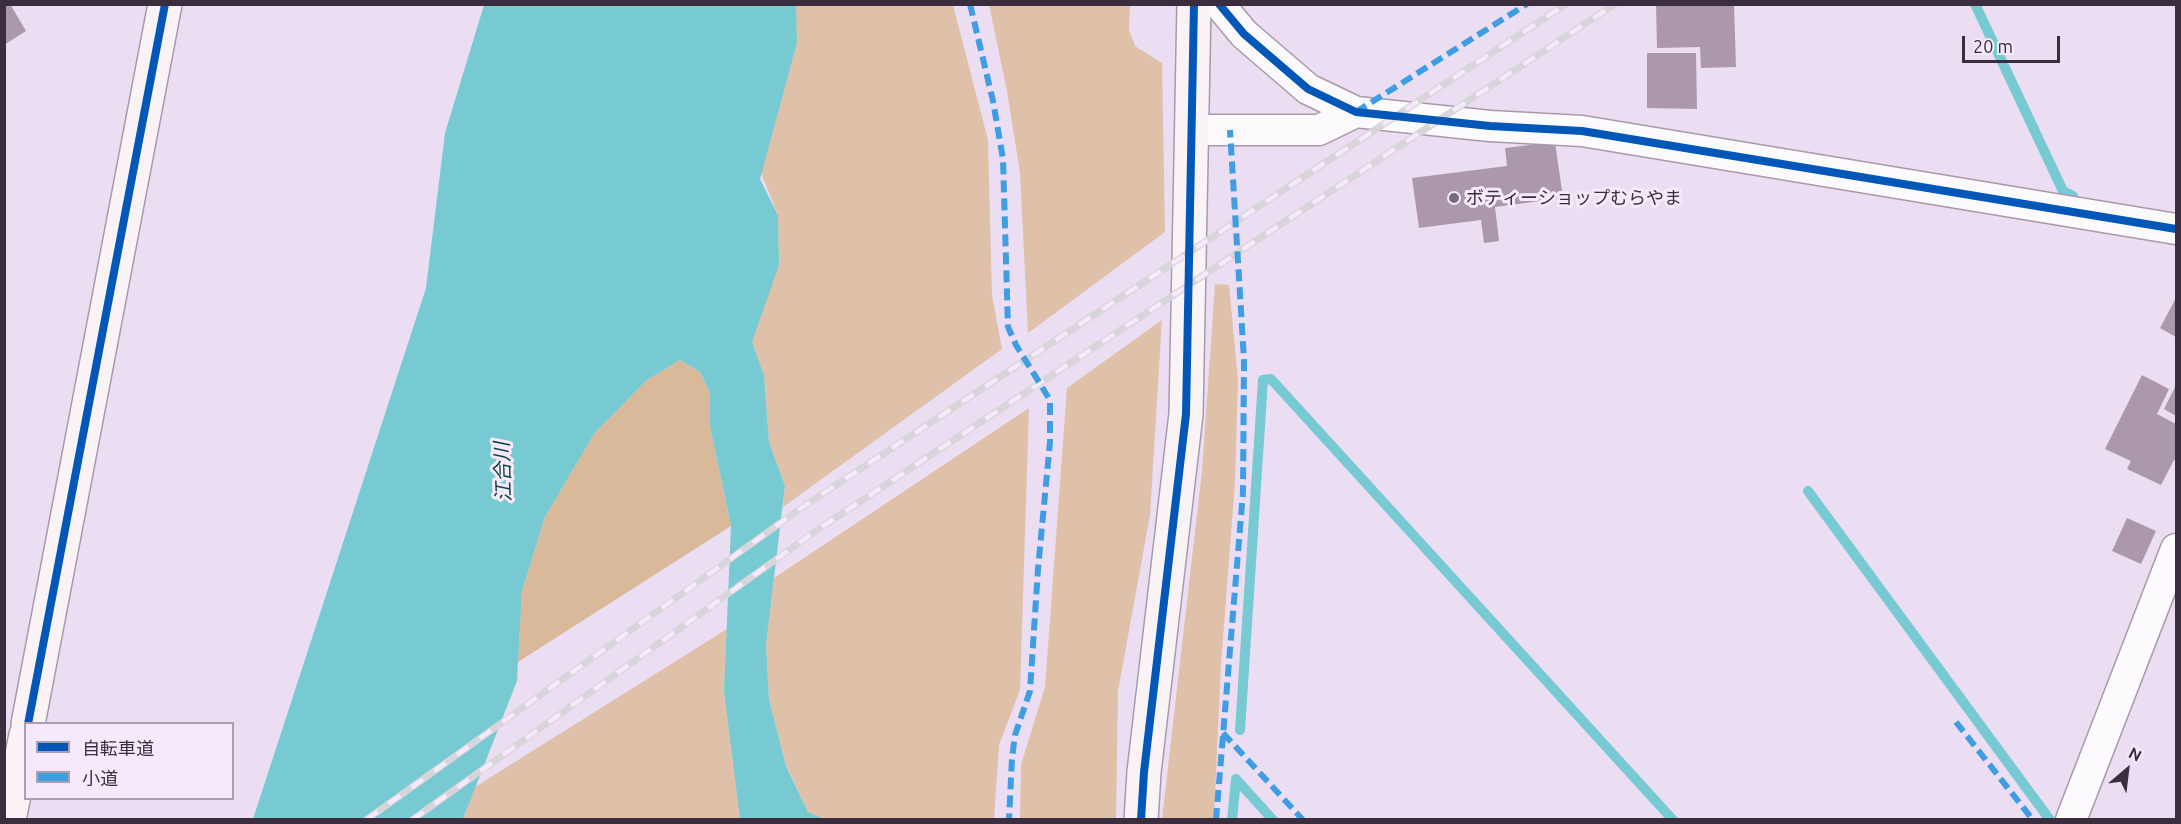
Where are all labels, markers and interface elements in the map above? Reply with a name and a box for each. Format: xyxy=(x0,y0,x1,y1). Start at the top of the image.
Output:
scale bar xyxy=(1965,24,2062,62)
text: 20 m xyxy=(1973,36,2013,56)
place label: ボティーショップむらやま xyxy=(1466,187,1682,209)
marker: ボティーショップむらやま xyxy=(1447,191,1461,205)
water label: 江合川 xyxy=(490,442,516,502)
legend xyxy=(24,722,234,800)
text: 自転車道 xyxy=(82,738,154,758)
north arrow xyxy=(2097,740,2157,800)
text: N xyxy=(2126,743,2145,765)
text: 小道 xyxy=(82,768,118,788)

